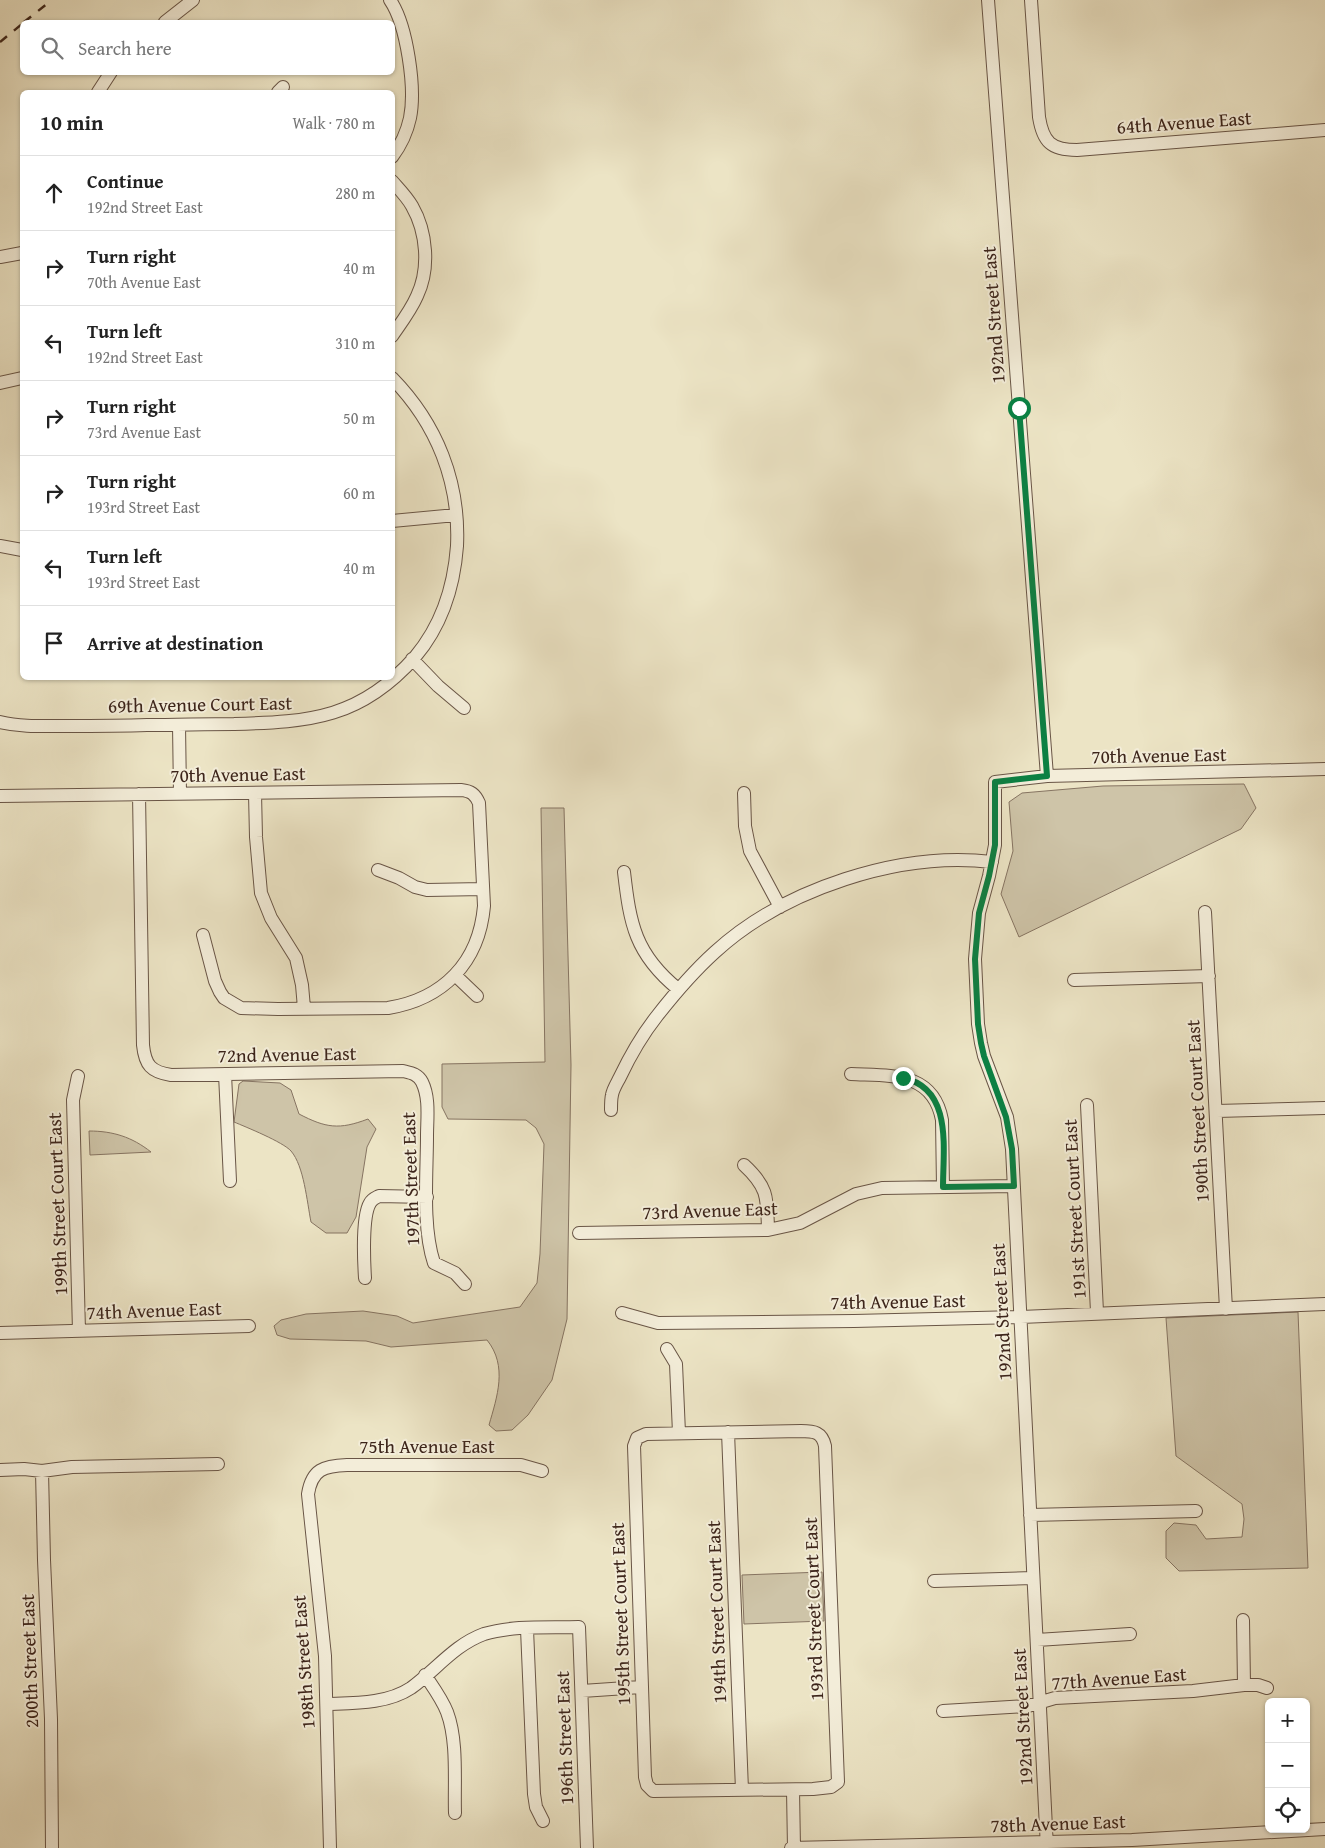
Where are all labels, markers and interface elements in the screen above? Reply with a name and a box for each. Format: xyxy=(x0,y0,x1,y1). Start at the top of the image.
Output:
search box xyxy=(20,20,395,75)
icon: search xyxy=(38,34,66,62)
text: Search here xyxy=(78,34,172,62)
street label: 64th Avenue East xyxy=(1116,103,1253,141)
text: 10 min xyxy=(40,107,103,138)
text: Walk · 780 m xyxy=(292,111,375,135)
text: Continue xyxy=(87,167,164,195)
icon: ahead xyxy=(40,179,68,207)
text: 280 m xyxy=(335,181,375,205)
text: 192nd Street East xyxy=(87,195,203,219)
text: Turn right xyxy=(87,242,176,270)
street label: 192nd Street East xyxy=(974,245,1012,385)
icon: right xyxy=(40,254,68,282)
text: 40 m xyxy=(343,256,375,280)
text: 70th Avenue East xyxy=(87,270,201,294)
text: Turn left xyxy=(87,317,162,345)
icon: left xyxy=(40,329,68,357)
text: 310 m xyxy=(335,331,375,355)
text: 192nd Street East xyxy=(87,345,203,369)
text: Turn right xyxy=(87,392,176,420)
route start xyxy=(1008,397,1031,420)
icon: right xyxy=(40,404,68,432)
text: 50 m xyxy=(343,406,375,430)
text: 73rd Avenue East xyxy=(87,420,201,444)
text: Turn right xyxy=(87,467,176,495)
icon: right xyxy=(40,479,68,507)
text: 60 m xyxy=(343,481,375,505)
text: 193rd Street East xyxy=(87,495,200,519)
text: Turn left xyxy=(87,542,162,570)
icon: left xyxy=(40,554,68,582)
text: 40 m xyxy=(343,556,375,580)
text: 193rd Street East xyxy=(87,570,200,594)
icon: arrive xyxy=(40,629,68,657)
text: Arrive at destination xyxy=(87,629,263,657)
street label: 69th Avenue Court East xyxy=(108,688,293,720)
street label: 70th Avenue East xyxy=(1091,740,1227,770)
street label: 70th Avenue East xyxy=(170,759,306,789)
street label: 190th Street Court East xyxy=(1178,1019,1216,1203)
street label: 72nd Avenue East xyxy=(217,1039,357,1069)
route end xyxy=(892,1067,915,1090)
street label: 197th Street East xyxy=(394,1111,426,1247)
street label: 199th Street Court East xyxy=(40,1112,74,1296)
street label: 191st Street Court East xyxy=(1055,1118,1093,1300)
street label: 73rd Avenue East xyxy=(642,1194,779,1226)
street label: 192nd Street East xyxy=(983,1242,1019,1381)
street label: 74th Avenue East xyxy=(830,1286,966,1316)
street label: 74th Avenue East xyxy=(86,1294,222,1326)
street label: 75th Avenue East xyxy=(359,1432,495,1460)
street label: 193rd Street Court East xyxy=(796,1517,830,1701)
street label: 194th Street Court East xyxy=(699,1520,733,1704)
street label: 195th Street Court East xyxy=(603,1522,637,1706)
street label: 200th Street East xyxy=(13,1593,45,1729)
street label: 198th Street East xyxy=(284,1594,322,1730)
street label: 192nd Street East xyxy=(1004,1647,1040,1786)
street label: 77th Avenue East xyxy=(1051,1659,1188,1697)
street label: 196th Street East xyxy=(548,1670,580,1806)
map controls xyxy=(1265,1698,1310,1833)
button: + xyxy=(1265,1698,1310,1743)
button: − xyxy=(1265,1743,1310,1788)
button: locate xyxy=(1265,1788,1310,1833)
street label: 78th Avenue East xyxy=(990,1807,1126,1839)

